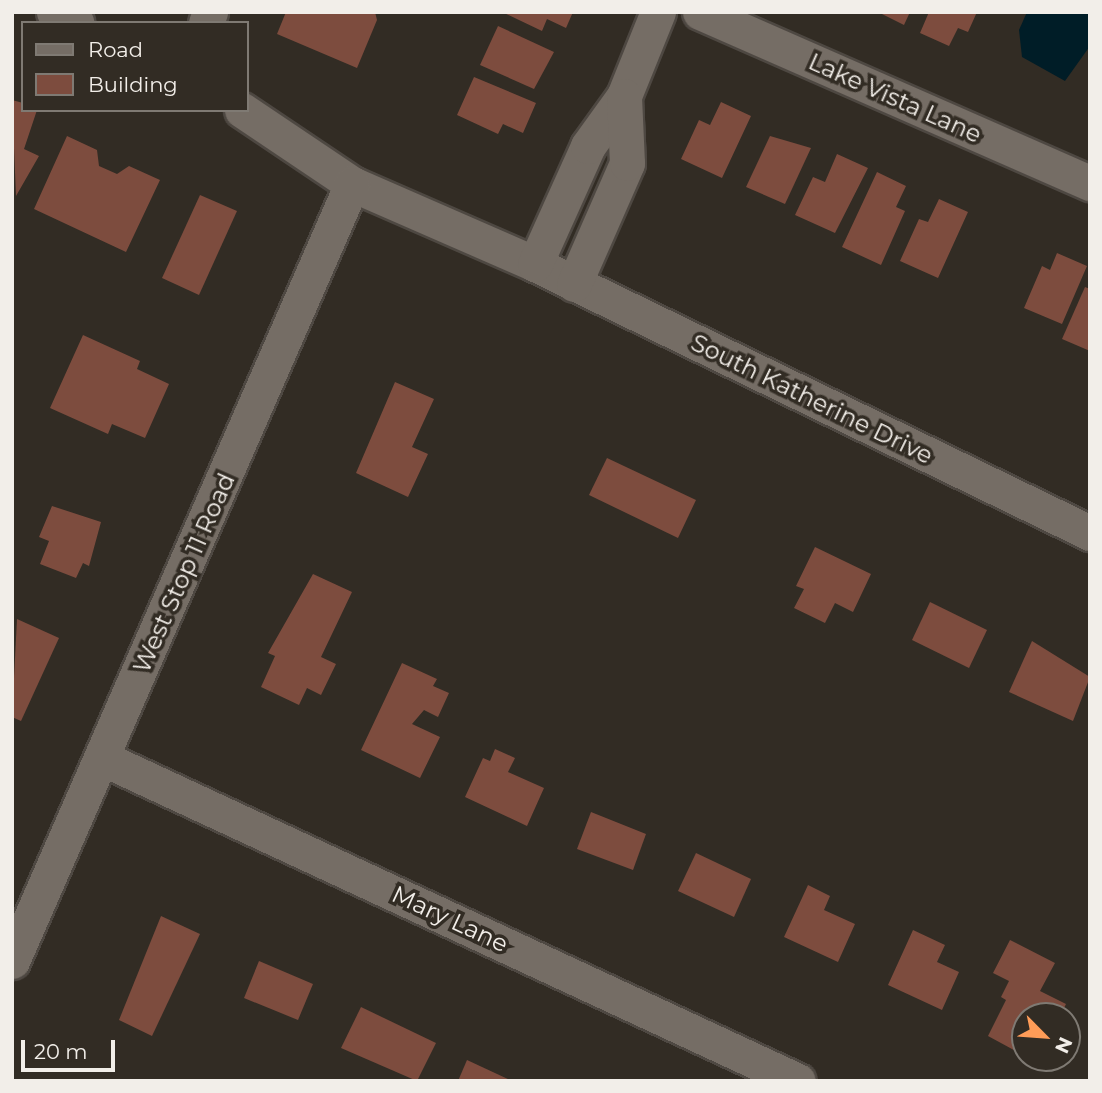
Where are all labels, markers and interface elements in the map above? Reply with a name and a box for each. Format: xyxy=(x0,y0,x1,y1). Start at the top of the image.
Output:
legend xyxy=(21,21,248,112)
text: Road xyxy=(88,37,143,62)
street label: Lake Vista Lane xyxy=(804,47,986,149)
text: Building xyxy=(88,72,178,97)
street label: South Katherine Drive xyxy=(686,328,938,470)
street label: West Stop 11 Road xyxy=(127,469,241,677)
street label: Mary Lane xyxy=(387,880,513,958)
north arrow xyxy=(1011,1002,1081,1072)
scale bar xyxy=(24,1026,119,1070)
text: N xyxy=(1050,1033,1077,1057)
text: 20 m xyxy=(34,1039,88,1064)

